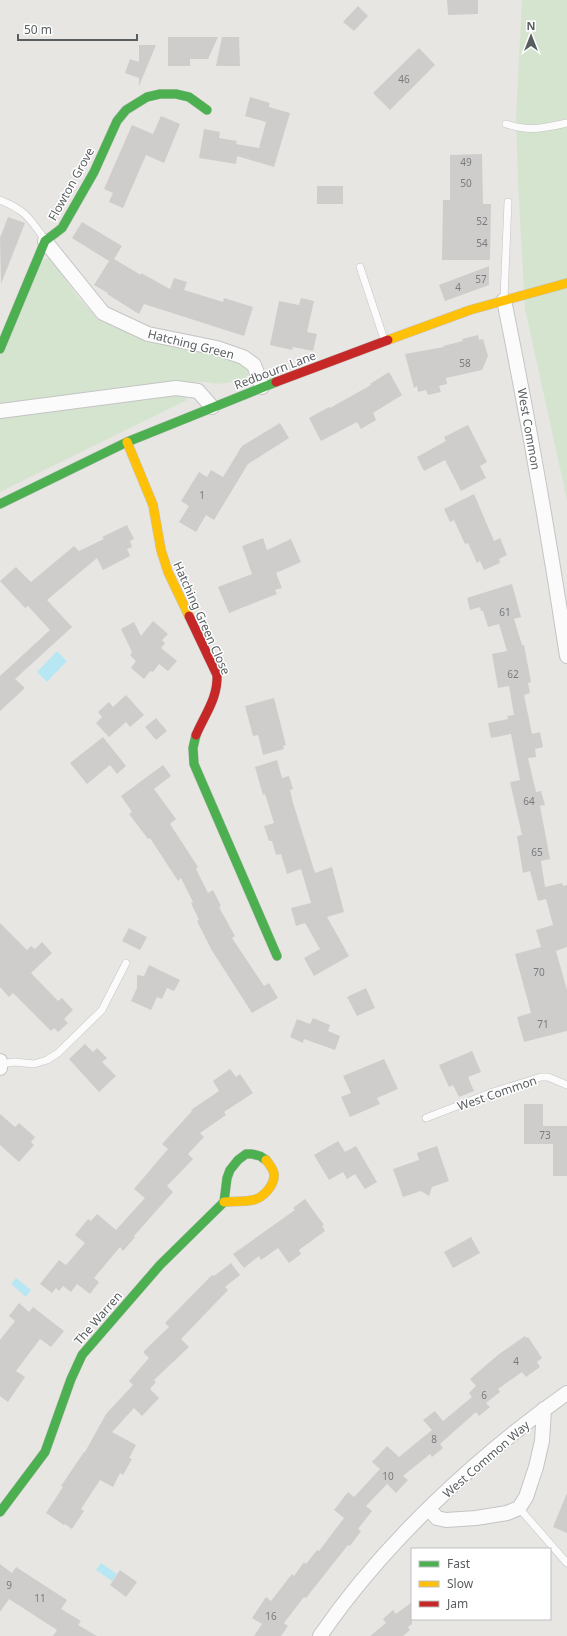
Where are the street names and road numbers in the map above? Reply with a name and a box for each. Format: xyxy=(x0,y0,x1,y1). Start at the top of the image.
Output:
street label: Flowton Grove xyxy=(44,144,98,224)
street label: Hatching Green xyxy=(146,325,236,363)
street label: Redbourn Lane xyxy=(232,347,319,393)
street label: West Common xyxy=(513,387,545,471)
street label: Hatching Green Close xyxy=(169,559,235,677)
street label: West Common xyxy=(455,1071,539,1115)
street label: The Warren xyxy=(70,1288,126,1348)
street label: West Common Way xyxy=(439,1416,534,1501)

